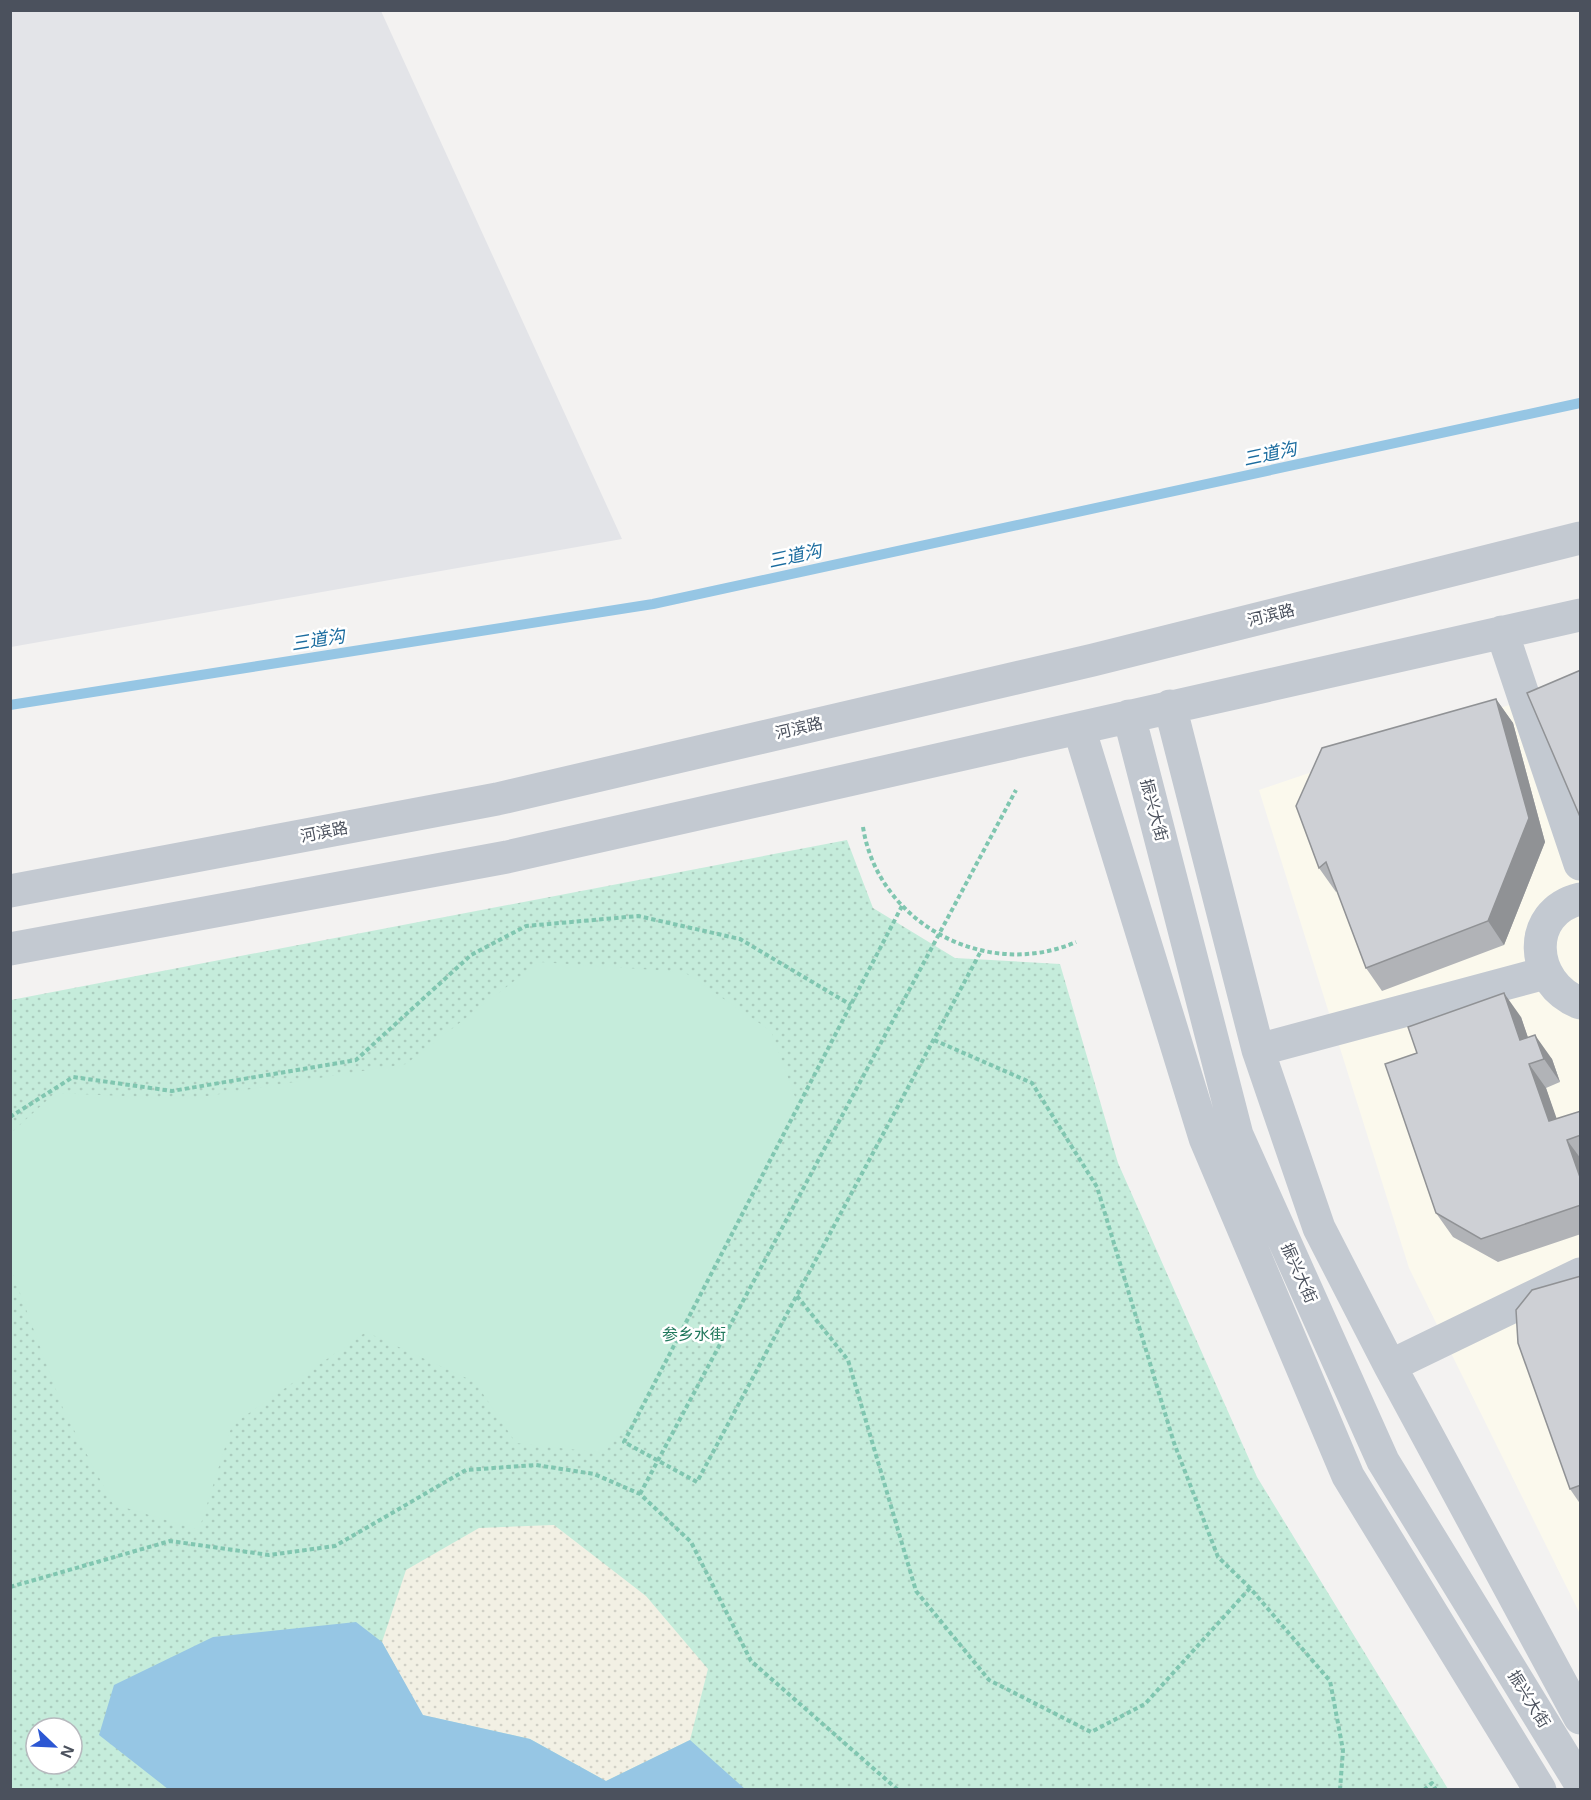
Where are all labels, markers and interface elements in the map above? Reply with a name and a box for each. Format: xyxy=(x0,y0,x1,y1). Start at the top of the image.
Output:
water label: 三道沟 xyxy=(1242,438,1300,469)
water label: 三道沟 xyxy=(767,540,825,571)
street label: 河滨路 xyxy=(1246,601,1296,629)
water label: 三道沟 xyxy=(290,626,348,654)
street label: 河滨路 xyxy=(774,714,824,742)
street label: 振兴大街 xyxy=(1138,777,1170,843)
street label: 河滨路 xyxy=(299,819,349,845)
street label: 振兴大街 xyxy=(1278,1240,1320,1306)
park label: 参乡水街 xyxy=(662,1326,726,1343)
street label: 振兴大街 xyxy=(1505,1667,1553,1731)
north arrow xyxy=(24,1716,84,1776)
text: N xyxy=(57,1743,77,1760)

